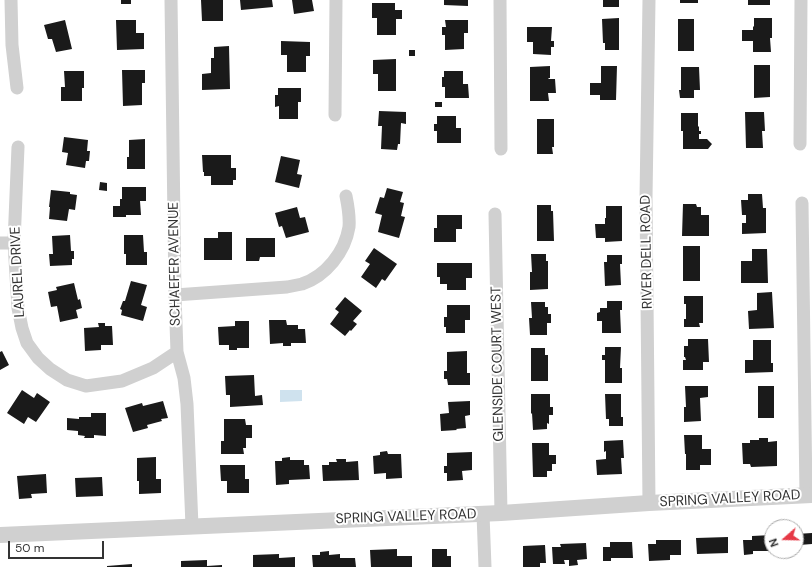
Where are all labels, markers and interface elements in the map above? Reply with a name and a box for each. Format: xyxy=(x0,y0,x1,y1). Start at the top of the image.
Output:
street label: RIVER DELL ROAD xyxy=(638,195,656,309)
street label: SCHAEFER AVENUE xyxy=(166,202,184,326)
street label: LAUREL DRIVE xyxy=(7,226,29,318)
street label: GLENSIDE COURT WEST xyxy=(488,286,508,442)
street label: SPRING VALLEY ROAD xyxy=(659,487,801,511)
street label: SPRING VALLEY ROAD xyxy=(335,506,477,528)
north arrow xyxy=(764,519,804,559)
scale bar xyxy=(10,533,106,559)
text: N xyxy=(766,537,782,549)
text: 50 m xyxy=(15,540,44,556)

